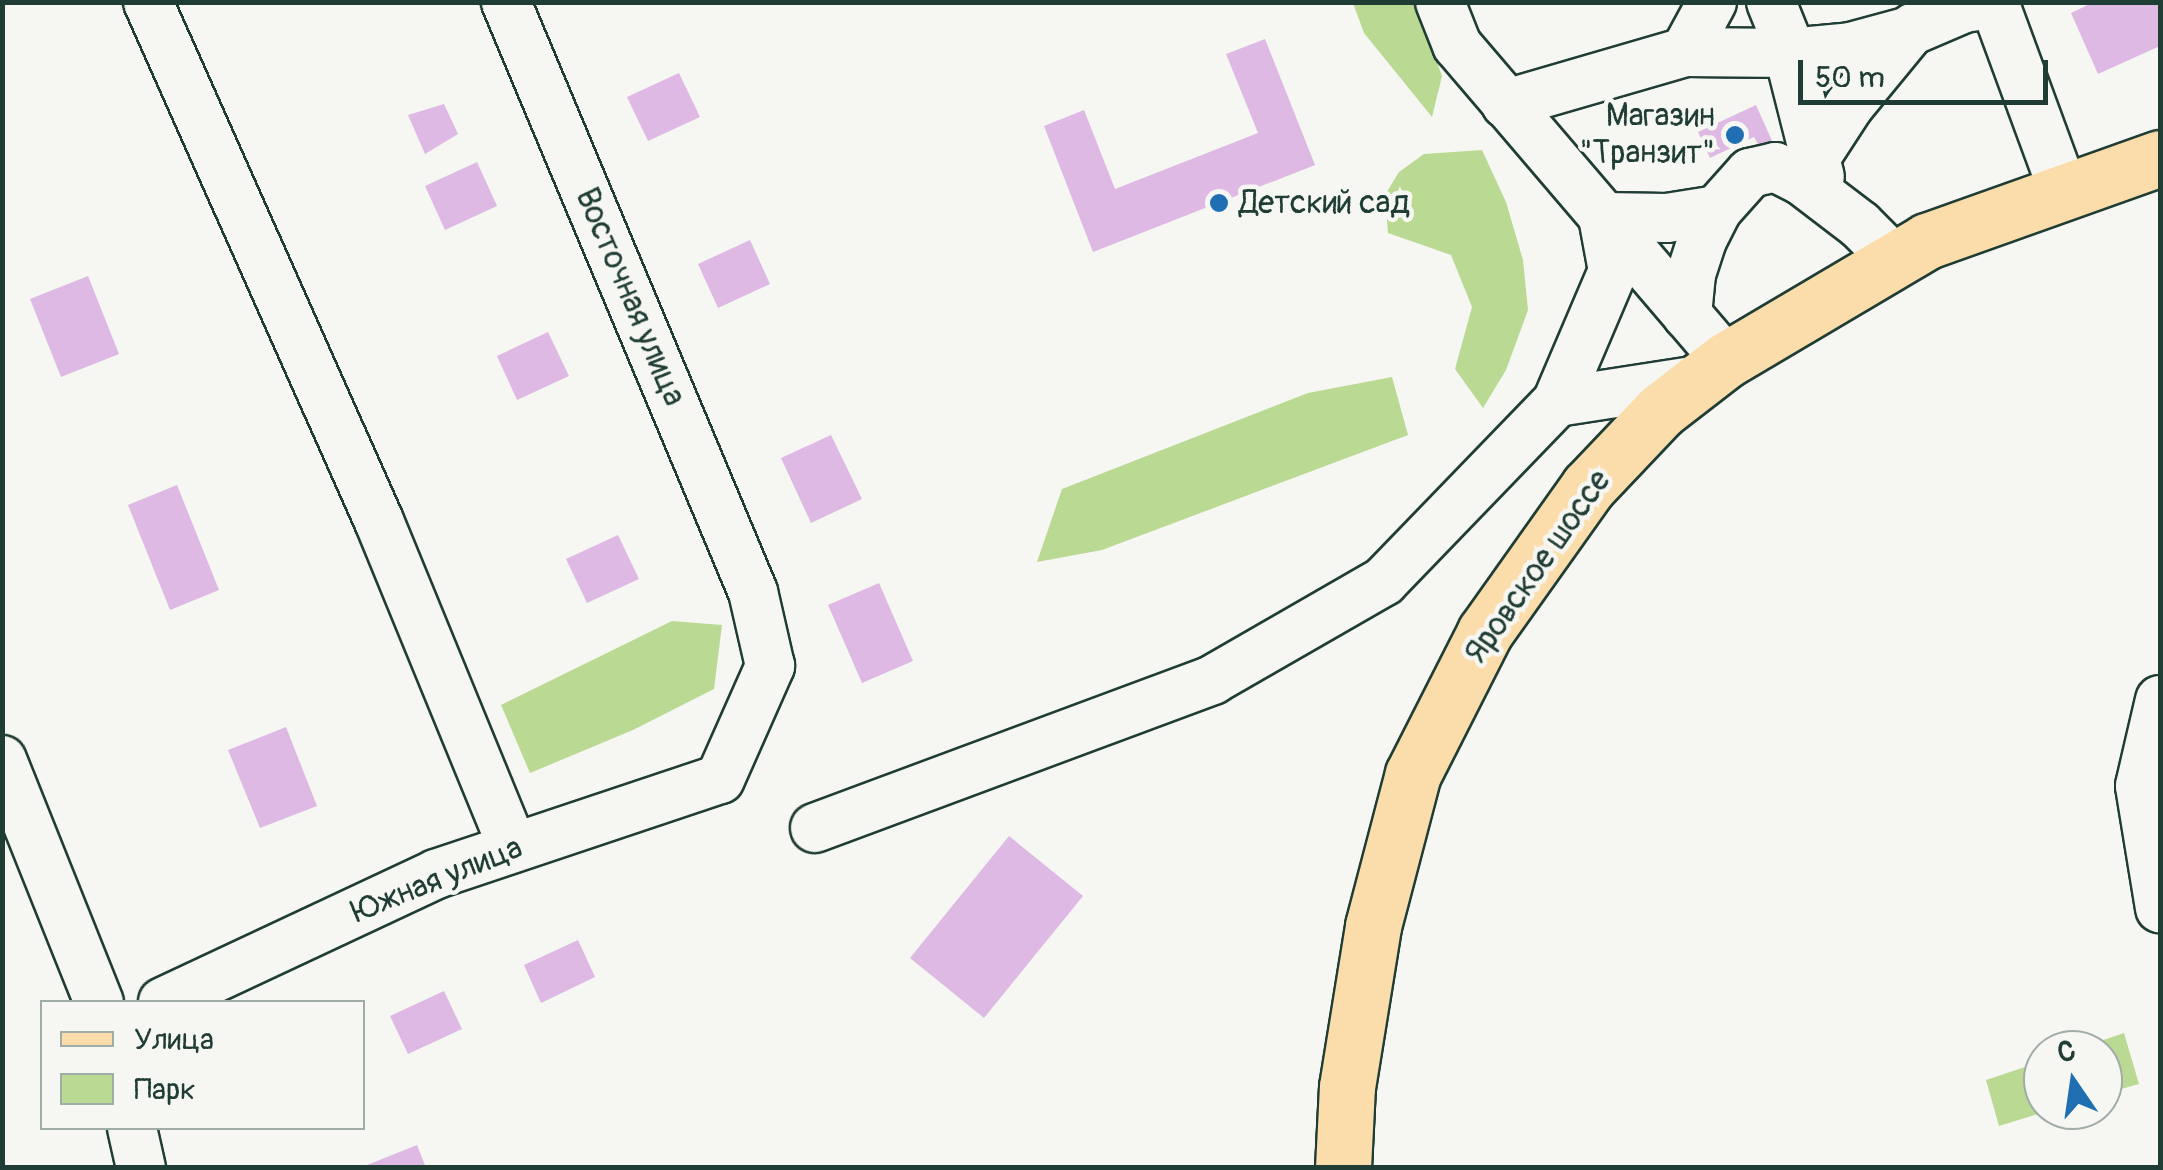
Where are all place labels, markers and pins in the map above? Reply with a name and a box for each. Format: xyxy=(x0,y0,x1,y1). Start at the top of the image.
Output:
place label: Магазин "Транзит" xyxy=(1580,98,1715,173)
marker: Магазин "Транзит" xyxy=(1724,124,1746,146)
place label: Детский сад xyxy=(1239,184,1410,222)
marker: Детский сад xyxy=(1208,192,1230,214)

